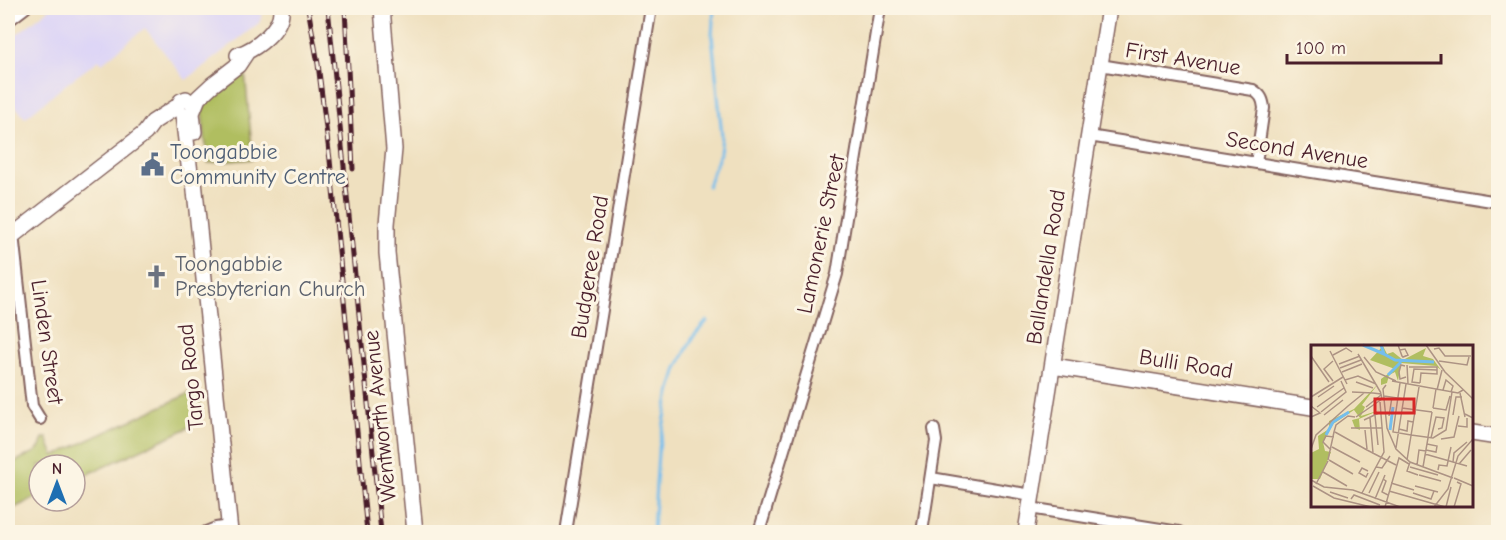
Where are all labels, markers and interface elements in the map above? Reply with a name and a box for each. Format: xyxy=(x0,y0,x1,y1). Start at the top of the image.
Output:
scale bar xyxy=(1287,27,1442,65)
street label: First Avenue xyxy=(1124,37,1242,81)
text: 100 m xyxy=(1296,38,1346,59)
street label: Second Avenue xyxy=(1224,126,1370,174)
place label: Toongabbie Community Centre xyxy=(170,139,346,190)
street label: Lamonerie Street xyxy=(791,151,851,316)
public building icon: Toongabbie Community Centre xyxy=(139,152,165,178)
street label: Ballandella Road xyxy=(1021,188,1071,346)
street label: Budgeree Road xyxy=(566,194,614,340)
place label: Toongabbie Presbyterian Church xyxy=(175,251,366,302)
church icon: Toongabbie Presbyterian Church xyxy=(144,264,170,290)
street label: Linden Street xyxy=(25,278,69,407)
street label: Targo Road xyxy=(172,322,210,432)
street label: Wentworth Avenue xyxy=(358,329,402,503)
street label: Bulli Road xyxy=(1137,344,1235,384)
inset map xyxy=(1311,345,1473,507)
north arrow xyxy=(27,453,87,513)
text: N xyxy=(52,460,62,478)

